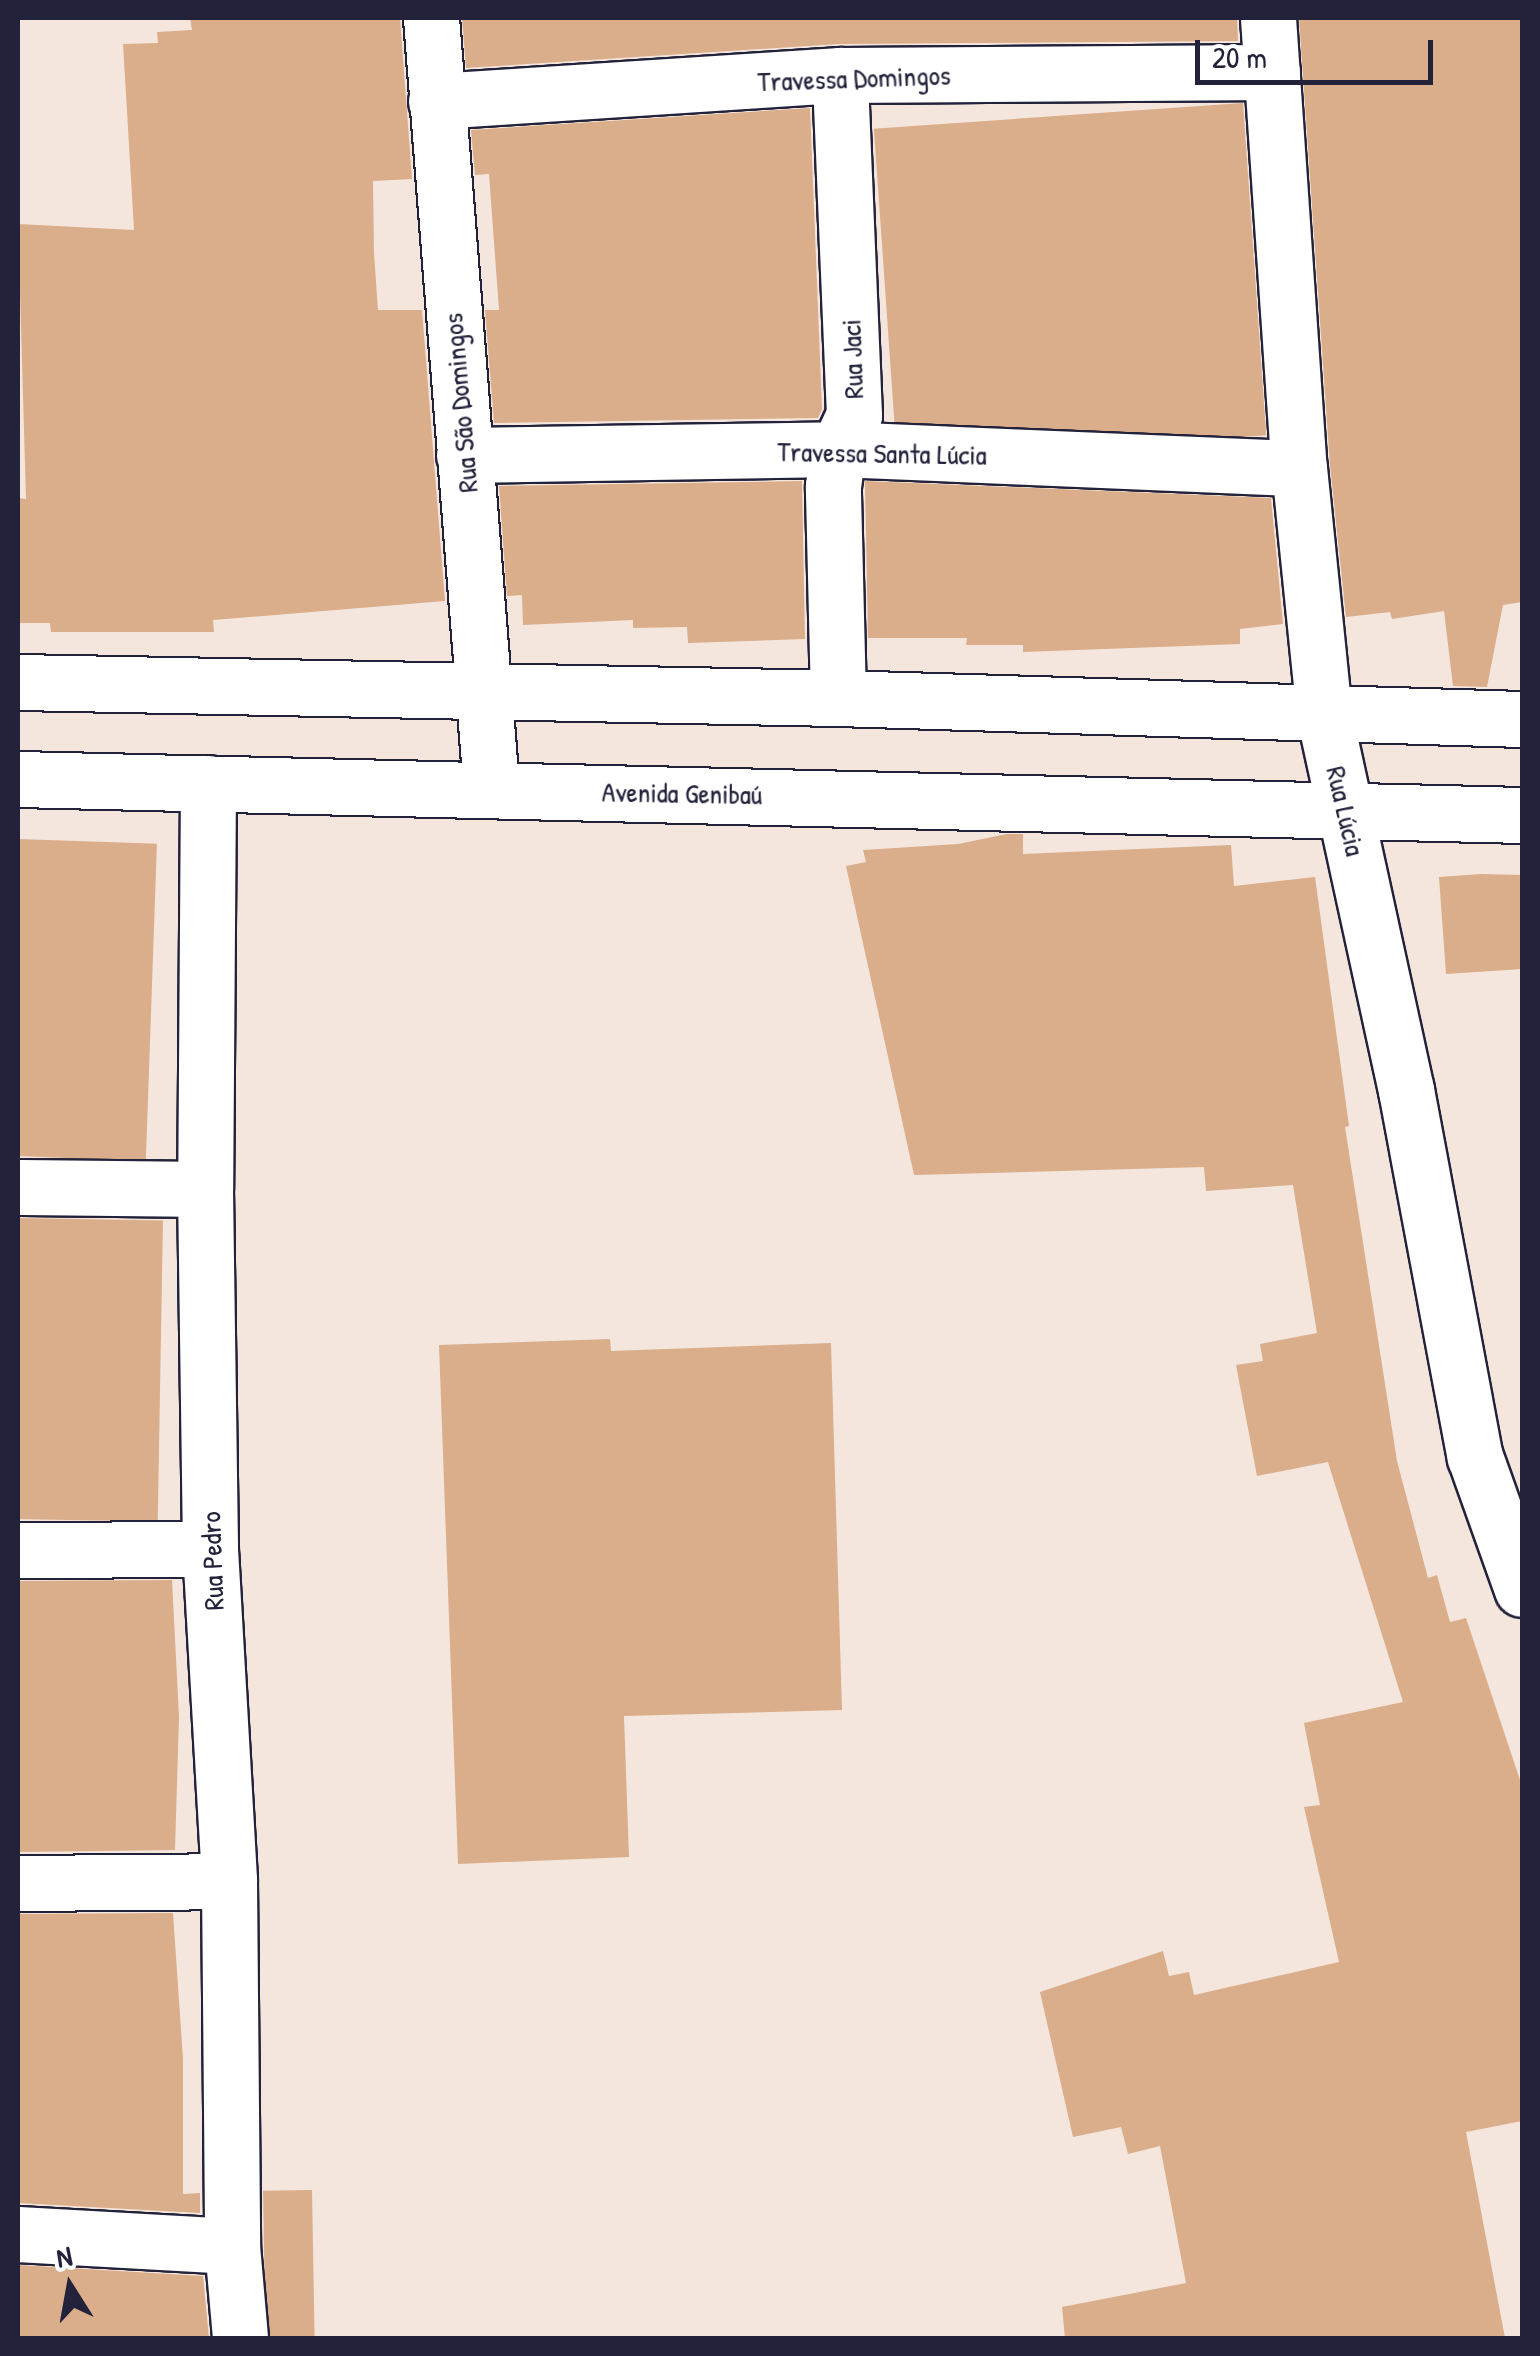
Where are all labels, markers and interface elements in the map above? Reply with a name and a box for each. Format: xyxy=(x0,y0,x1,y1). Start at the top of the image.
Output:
scale bar xyxy=(1200,20,1438,82)
text: 20 m xyxy=(1212,37,1267,77)
street label: Travessa Domingos xyxy=(757,58,951,98)
street label: Rua São Domingos xyxy=(435,312,485,494)
street label: Rua Jaci xyxy=(834,319,870,399)
street label: Travessa Santa Lúcia xyxy=(777,434,987,472)
street label: Rua Lúcia xyxy=(1319,763,1373,859)
street label: Avenida Genibaú xyxy=(601,775,763,811)
street label: Rua Pedro xyxy=(193,1511,231,1611)
north arrow xyxy=(20,2236,120,2336)
text: N xyxy=(53,2236,75,2277)

